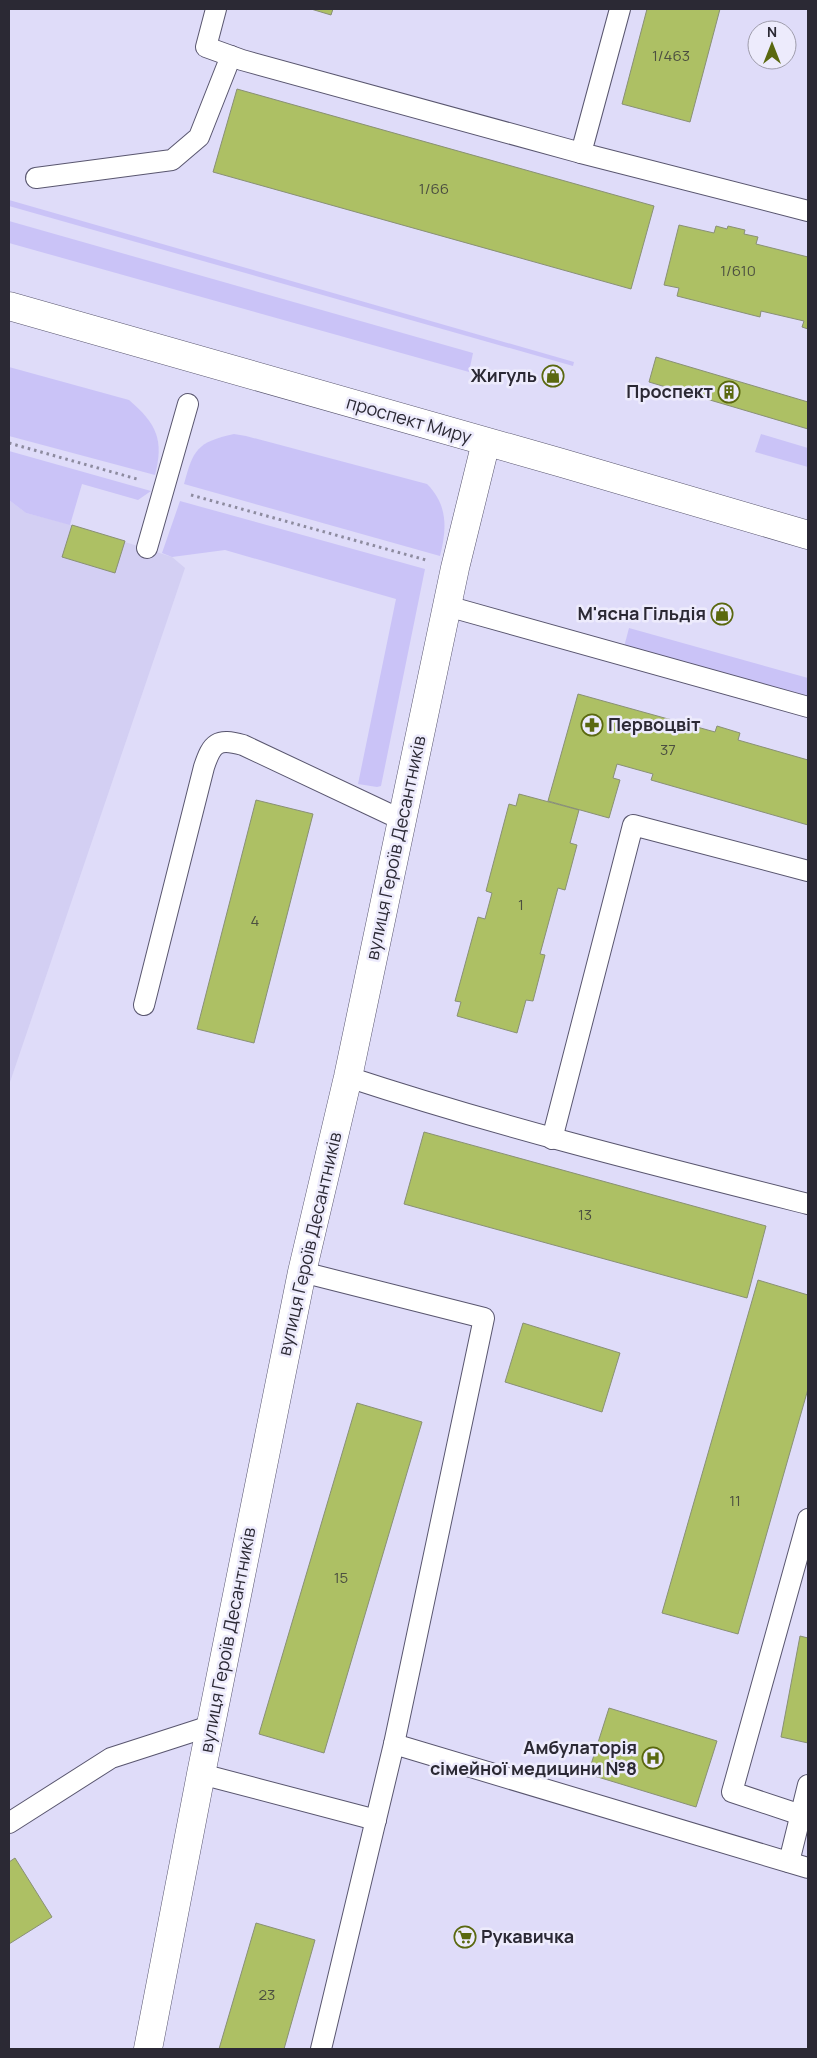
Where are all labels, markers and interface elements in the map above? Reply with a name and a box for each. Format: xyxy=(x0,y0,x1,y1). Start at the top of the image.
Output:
north arrow xyxy=(747,20,797,70)
text: N xyxy=(767,22,777,41)
house number: 1/463 xyxy=(652,45,690,66)
house number: 1/66 xyxy=(419,178,449,199)
house number: 1/610 xyxy=(720,260,756,281)
place label: Жигуль xyxy=(470,363,537,387)
shop icon: Жигуль xyxy=(541,364,565,388)
place label: Проспект xyxy=(626,379,713,403)
building icon: Проспект xyxy=(717,380,741,404)
street label: проспект Миру xyxy=(344,390,475,449)
place label: М'ясна Гільдія xyxy=(577,601,706,625)
shop icon: М'ясна Гільдія xyxy=(710,602,734,626)
place label: Первоцвіт xyxy=(608,712,701,736)
pharmacy icon: Первоцвіт xyxy=(580,713,604,737)
street label: вулиця Героїв Десантників xyxy=(360,733,431,962)
house number: 37 xyxy=(660,739,676,760)
house number: 1 xyxy=(518,894,524,915)
house number: 4 xyxy=(251,910,260,931)
street label: вулиця Героїв Десантників xyxy=(272,1129,347,1358)
house number: 13 xyxy=(578,1204,592,1225)
house number: 11 xyxy=(729,1490,741,1511)
street label: вулиця Героїв Десантників xyxy=(193,1525,261,1754)
house number: 15 xyxy=(334,1567,348,1588)
place label: Амбулаторія сімейної медицини №8 xyxy=(430,1735,637,1780)
hospital icon: Амбулаторія сімейної медицини №8 xyxy=(641,1746,665,1770)
place label: Рукавичка xyxy=(481,1924,574,1948)
supermarket icon: Рукавичка xyxy=(453,1925,477,1949)
house number: 23 xyxy=(259,1984,275,2005)

